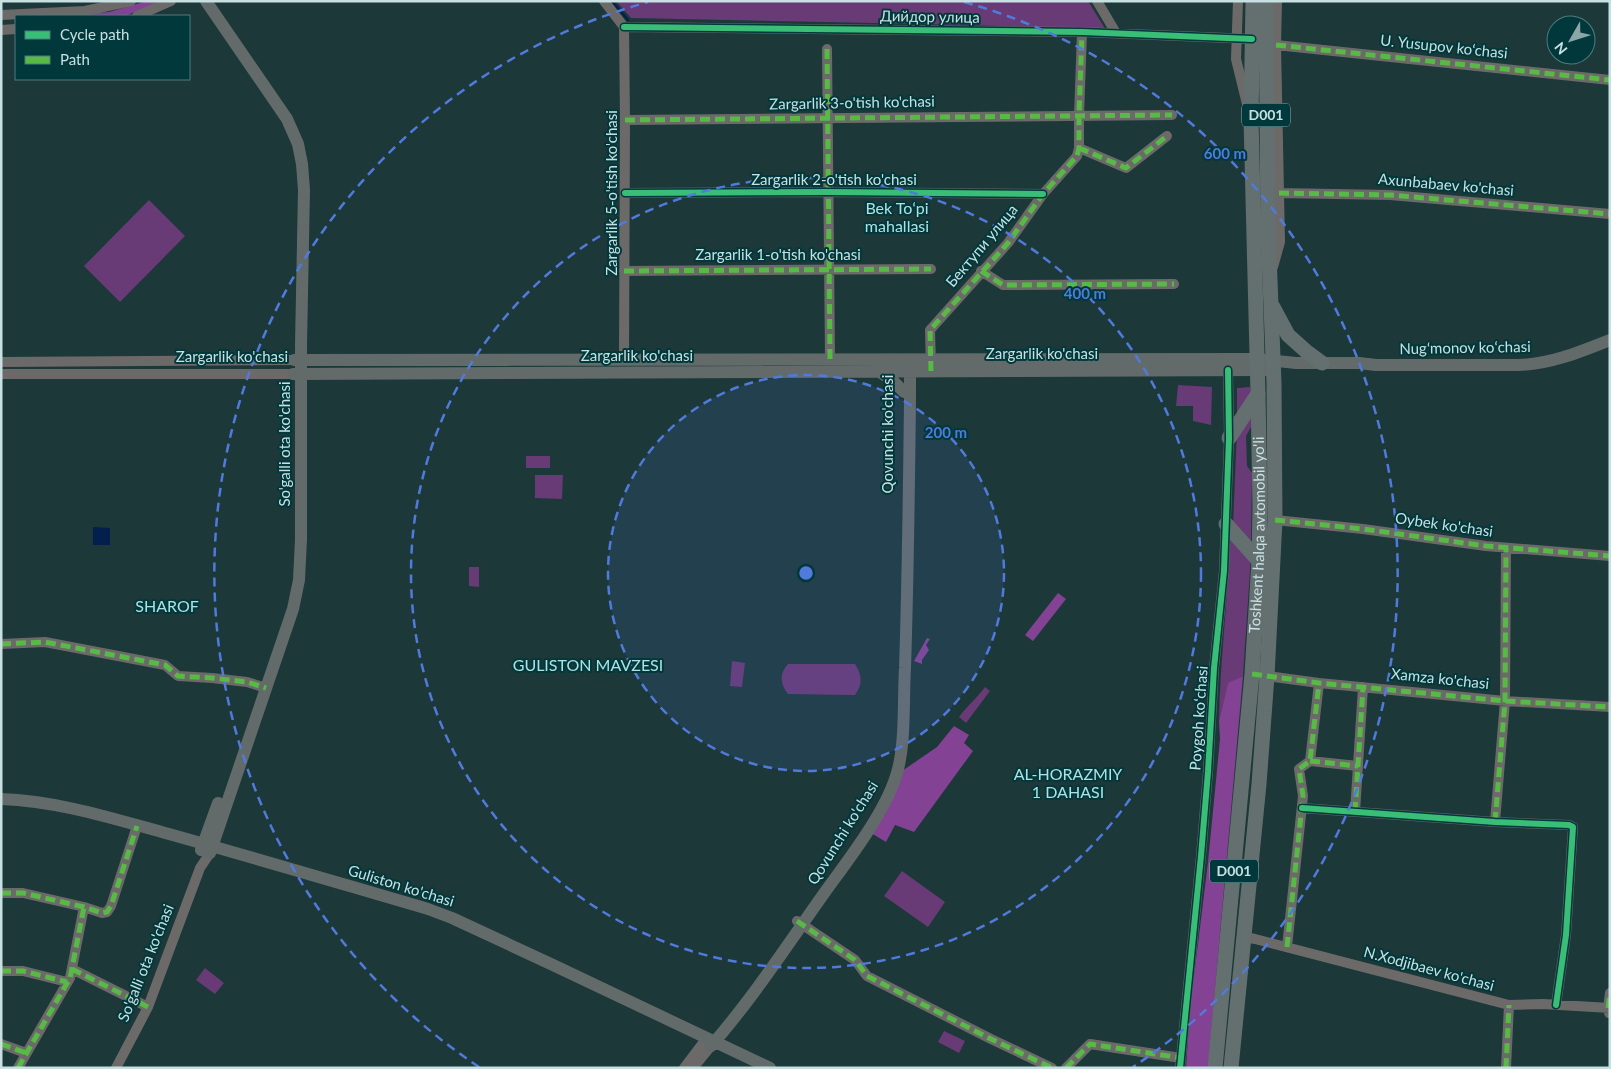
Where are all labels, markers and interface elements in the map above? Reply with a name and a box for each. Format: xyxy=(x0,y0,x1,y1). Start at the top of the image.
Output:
street label: Дийдор улица xyxy=(880,6,980,26)
legend xyxy=(15,15,190,80)
north arrow xyxy=(1546,15,1596,65)
text: Cycle path xyxy=(60,25,129,43)
street label: U. Yusupov ko‘chasi xyxy=(1380,30,1509,62)
text: N xyxy=(1551,39,1571,58)
text: Path xyxy=(60,50,90,68)
street label: Zargarlik 3-o'tish ko'chasi xyxy=(769,92,935,112)
road number: D001 xyxy=(1242,104,1290,126)
street label: Zargarlik 5-o'tish ko'chasi xyxy=(602,110,620,276)
text: 600 m xyxy=(1204,144,1246,162)
street label: Axunbabaev ko'chasi xyxy=(1377,169,1515,199)
street label: Zargarlik 2-o'tish ko'chasi xyxy=(751,170,917,188)
district label: Bek Toʻpi mahallasi xyxy=(865,198,929,235)
street label: Бектупи улица xyxy=(942,200,1021,290)
street label: Zargarlik 1-o'tish ko'chasi xyxy=(695,245,861,263)
text: 400 m xyxy=(1064,284,1106,302)
street label: Nugʻmonov koʻchasi xyxy=(1399,337,1531,357)
street label: Zargarlik ko'chasi xyxy=(986,344,1098,362)
street label: Zargarlik ko'chasi xyxy=(581,346,693,364)
street label: Zargarlik ko'chasi xyxy=(176,347,288,365)
street label: Qovunchi ko'chasi xyxy=(878,375,896,493)
street label: So'galli ota ko'chasi xyxy=(275,381,293,507)
text: 200 m xyxy=(925,423,967,441)
street label: Toshkent halqa avtomobil yo'li xyxy=(1245,436,1268,634)
street label: Oybek ko'chasi xyxy=(1394,508,1494,540)
centre of rings xyxy=(797,564,815,582)
district label: SHAROF xyxy=(135,596,199,615)
district label: GULISTON MAVZESI xyxy=(513,655,663,674)
street label: Xamza ko'chasi xyxy=(1390,664,1490,692)
street label: Poygoh koʻchasi xyxy=(1185,665,1211,771)
district label: AL-HORAZMIY 1 DAHASI xyxy=(1014,764,1122,801)
street label: Qovunchi ko'chasi xyxy=(803,777,881,888)
road number: D001 xyxy=(1210,859,1258,882)
street label: Guliston ko'chasi xyxy=(346,860,457,910)
street label: So'galli ota ko'chasi xyxy=(113,901,177,1024)
street label: N.Xodjibaev ko'chasi xyxy=(1362,942,1496,994)

